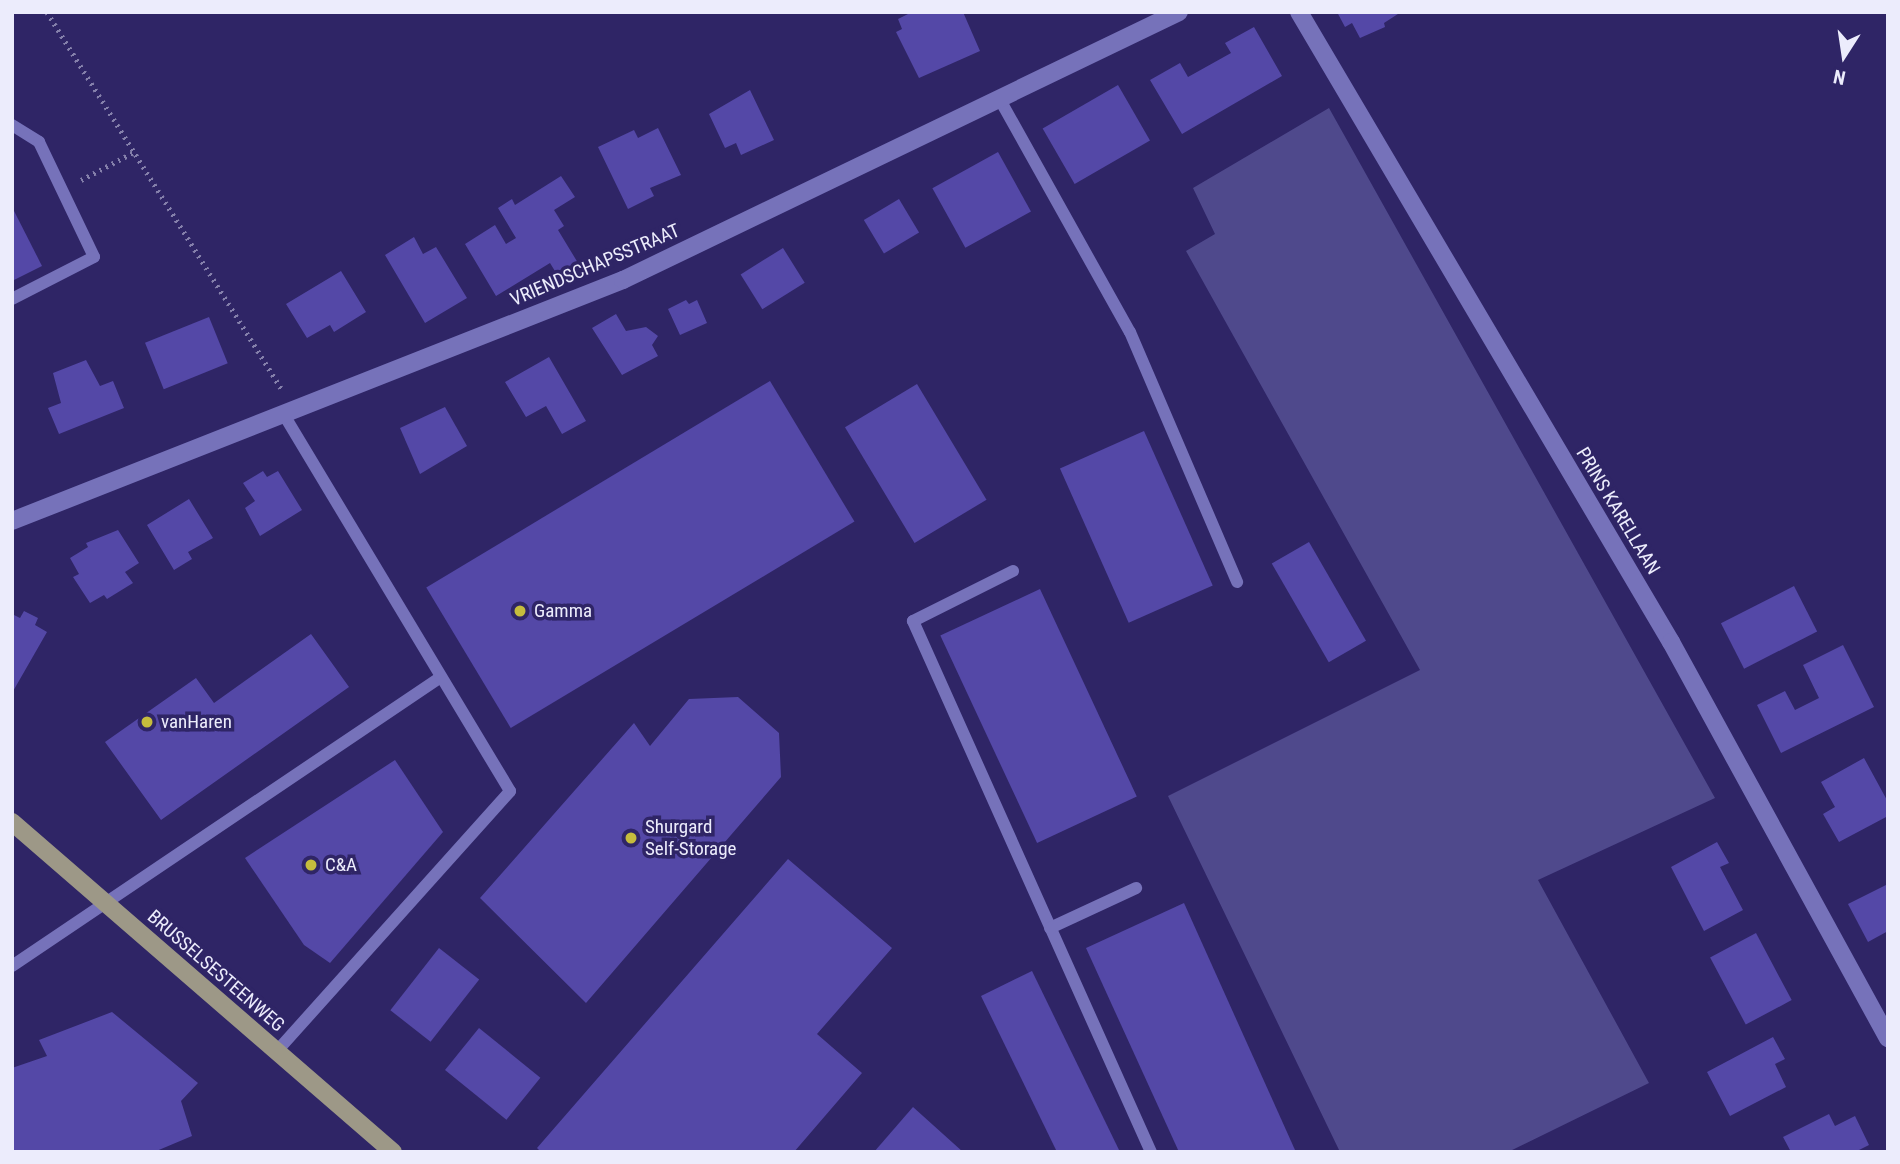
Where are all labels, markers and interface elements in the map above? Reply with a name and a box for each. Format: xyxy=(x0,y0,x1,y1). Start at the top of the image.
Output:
north arrow xyxy=(1809,21,1879,91)
text: N xyxy=(1831,65,1848,89)
street label: VRIENDSCHAPSSTRAAT xyxy=(507,219,683,311)
street label: PRINS KARELLAAN xyxy=(1571,443,1665,579)
place label: Gamma xyxy=(534,600,592,622)
marker: Gamma xyxy=(512,603,528,619)
place label: vanHaren xyxy=(161,711,232,733)
marker: vanHaren xyxy=(139,714,155,730)
place label: Shurgard Self-Storage xyxy=(645,816,736,860)
marker: Shurgard Self-Storage xyxy=(623,830,639,846)
place label: C&A xyxy=(325,854,357,876)
marker: C&A xyxy=(303,857,319,873)
street label: BRUSSELSESTEENWEG xyxy=(143,905,289,1037)

